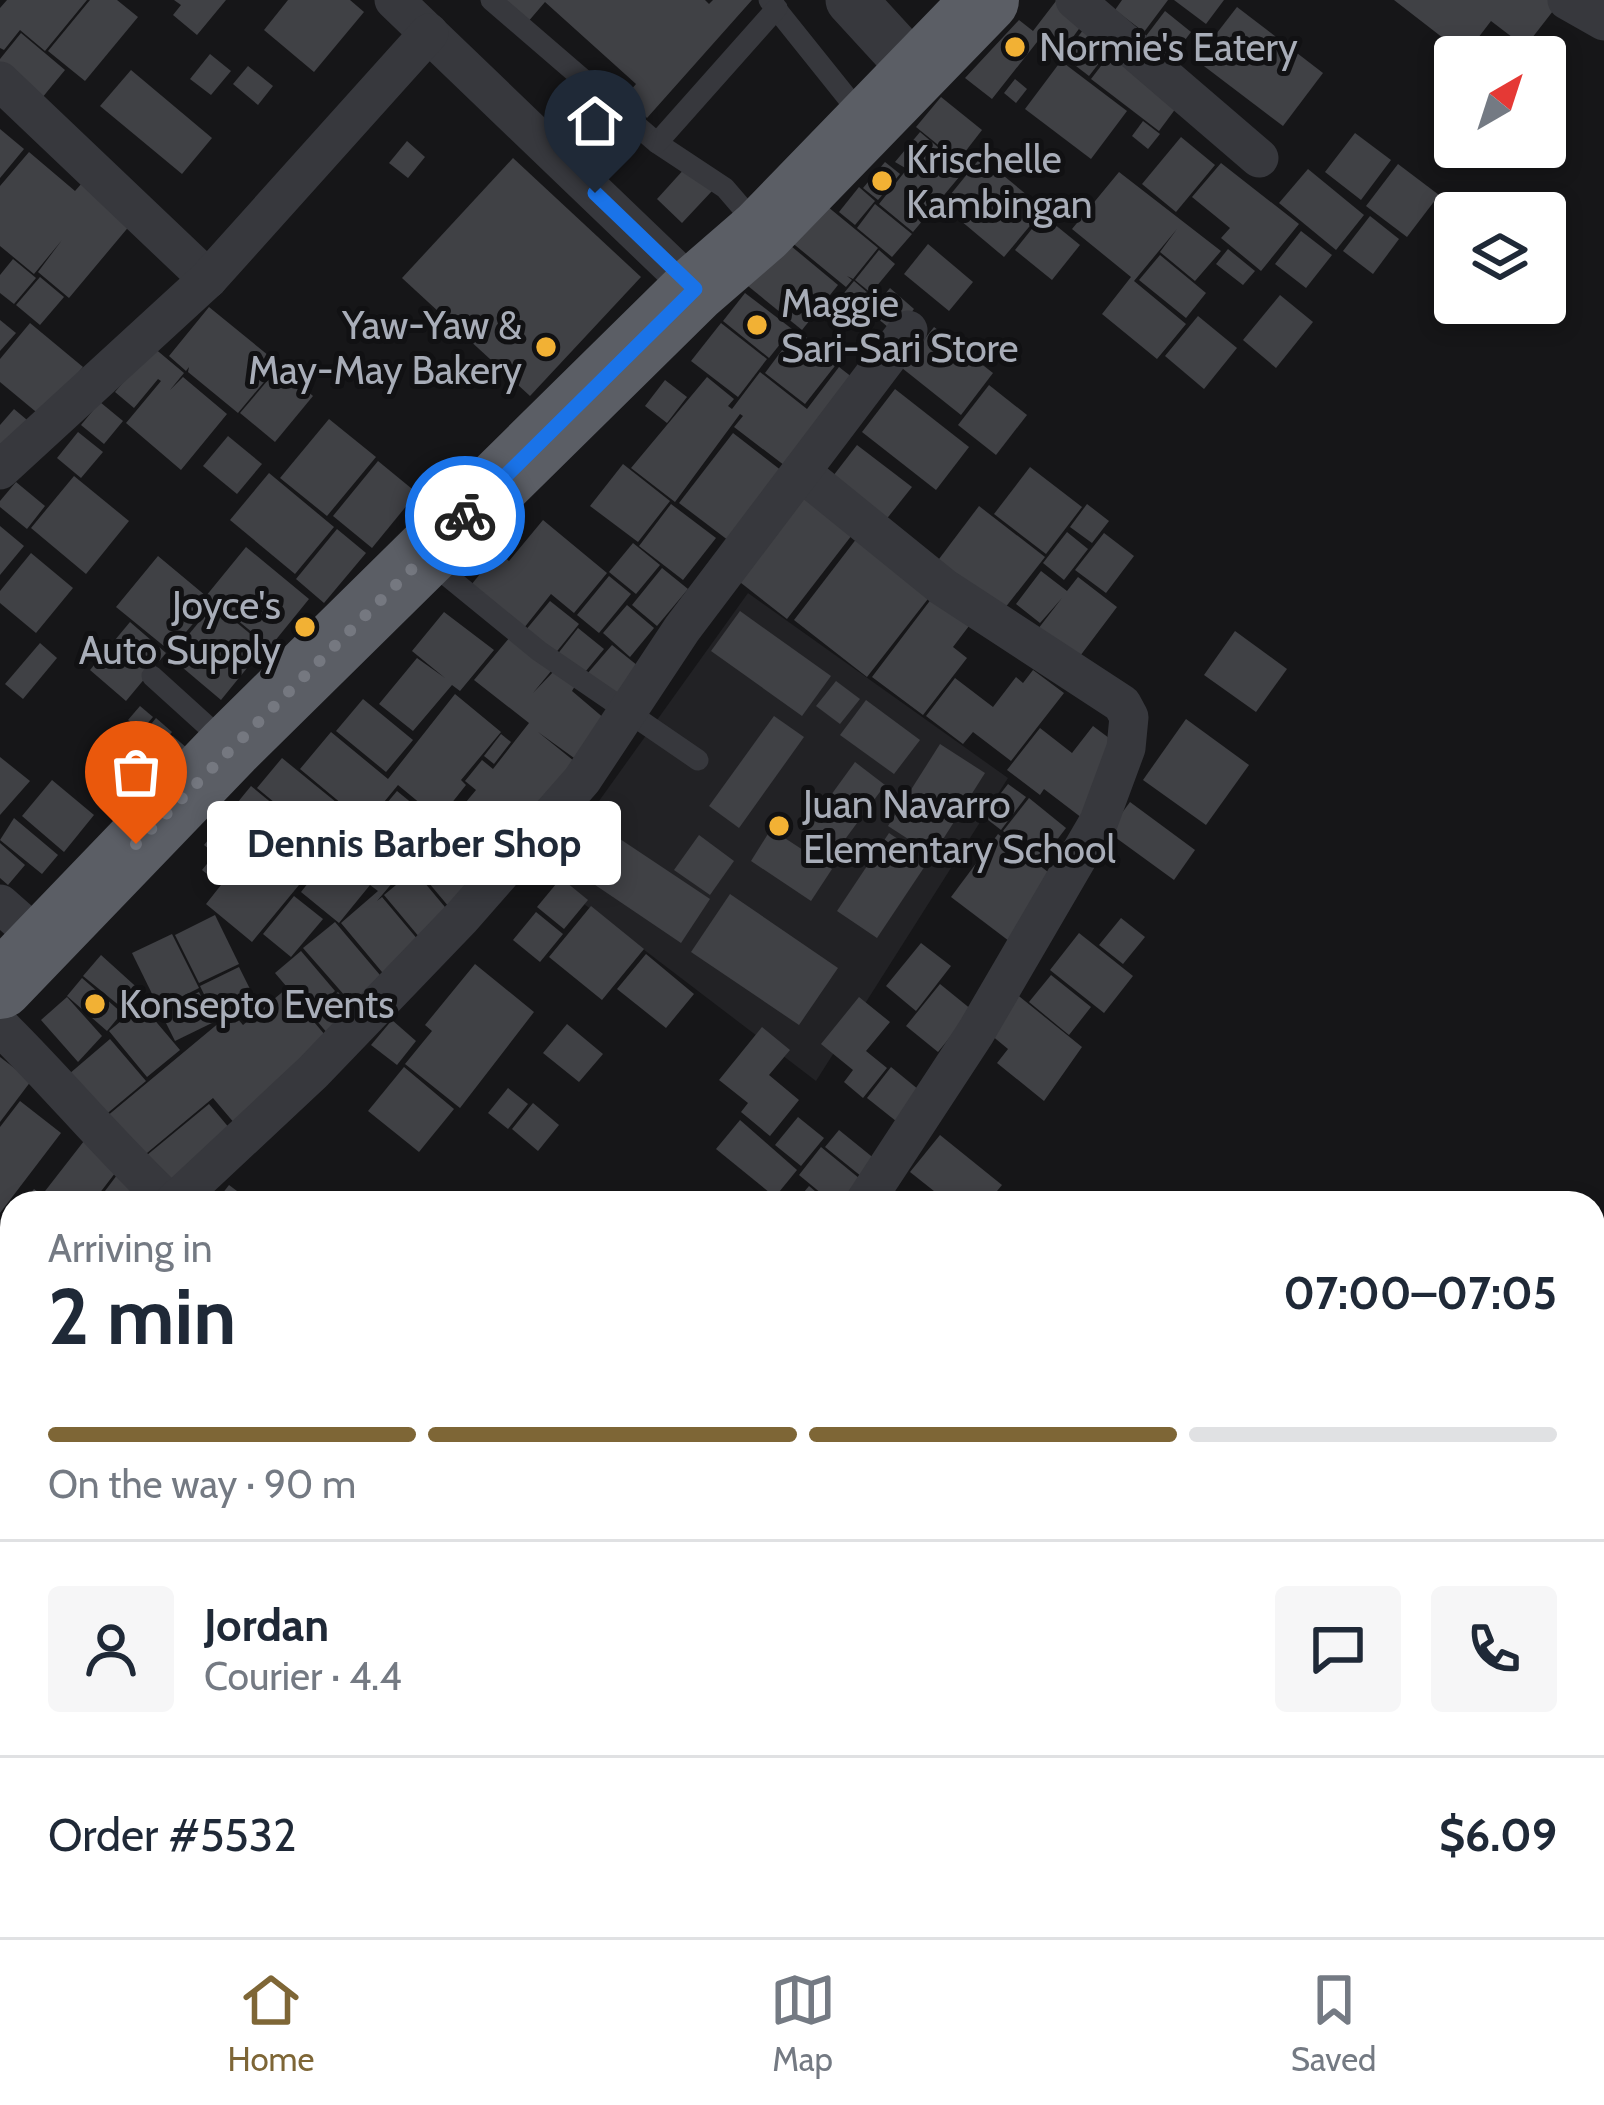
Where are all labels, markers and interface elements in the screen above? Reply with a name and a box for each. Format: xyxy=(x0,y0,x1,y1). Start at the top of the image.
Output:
place label: Normie's Eatery xyxy=(1039,23,1298,71)
marker: Normie's Eatery xyxy=(1002,34,1028,60)
north arrow xyxy=(1434,36,1566,168)
map controls xyxy=(1434,36,1566,324)
pin xyxy=(544,70,646,193)
icon: home xyxy=(562,88,628,154)
place label: Krischelle Kambingan xyxy=(906,135,1093,228)
marker: Krischelle Kambingan xyxy=(869,168,895,194)
button: layers xyxy=(1434,192,1566,324)
place label: Maggie Sari-Sari Store xyxy=(781,279,1018,372)
place label: Yaw-Yaw & May-May Bakery xyxy=(248,301,522,394)
marker: Maggie Sari-Sari Store xyxy=(744,312,770,338)
marker: Yaw-Yaw & May-May Bakery xyxy=(533,334,559,360)
courier xyxy=(405,456,525,576)
icon: bike xyxy=(432,483,498,549)
place label: Joyce's Auto Supply xyxy=(79,581,281,674)
marker: Joyce's Auto Supply xyxy=(292,614,318,640)
pin xyxy=(85,721,187,844)
icon: bag xyxy=(103,739,169,805)
place label: Juan Navarro Elementary School xyxy=(802,780,1116,873)
callout: Dennis Barber Shop xyxy=(208,802,622,886)
marker: Juan Navarro Elementary School xyxy=(766,813,792,839)
text: Dennis Barber Shop xyxy=(247,819,581,867)
place label: Konsepto Events xyxy=(119,980,394,1028)
marker: Konsepto Events xyxy=(82,991,108,1017)
text: Arriving in xyxy=(48,1224,212,1272)
text: 07:00–07:05 xyxy=(1283,1266,1557,1320)
text: 2 min xyxy=(48,1269,236,1364)
text: On the way · 90 m xyxy=(48,1460,356,1508)
button: person xyxy=(48,1586,174,1712)
button: chat xyxy=(1275,1586,1401,1712)
button: phone xyxy=(1431,1586,1557,1712)
text: Jordan xyxy=(204,1598,329,1652)
text: Courier · 4.4 xyxy=(204,1652,402,1700)
text: Order #5532 xyxy=(48,1808,297,1862)
text: $6.09 xyxy=(1439,1808,1557,1862)
tab: Home xyxy=(228,1967,314,2079)
tab: Map xyxy=(770,1967,836,2079)
tab: Saved xyxy=(1291,1967,1376,2079)

